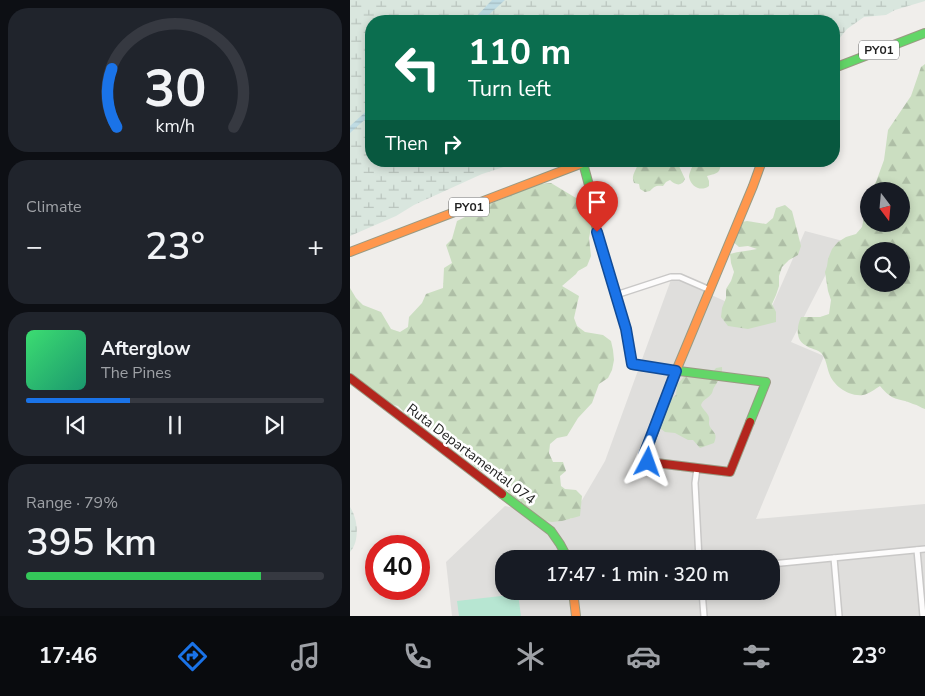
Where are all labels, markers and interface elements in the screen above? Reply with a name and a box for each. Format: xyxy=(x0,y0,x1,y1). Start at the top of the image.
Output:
text: 110 m xyxy=(468,29,571,76)
icon: left xyxy=(385,35,450,100)
road number: PY01 xyxy=(859,40,899,60)
text: 30 xyxy=(144,53,206,124)
text: Turn left xyxy=(468,74,551,104)
text: km/h xyxy=(155,114,195,138)
icon: right xyxy=(438,130,466,158)
text: Then xyxy=(385,131,428,157)
pin xyxy=(576,181,618,232)
north arrow xyxy=(860,182,910,232)
map controls xyxy=(860,182,910,292)
icon: arrive xyxy=(583,188,611,216)
text: Climate xyxy=(26,196,81,218)
road number: PY01 xyxy=(449,198,489,216)
text: 23° xyxy=(145,221,205,272)
text: − xyxy=(26,228,43,266)
text: + xyxy=(307,228,324,266)
button: search xyxy=(860,242,910,292)
text: Afterglow xyxy=(101,336,191,362)
text: The Pines xyxy=(101,362,171,384)
street label: Ruta Departamental 074 xyxy=(403,399,539,509)
icon: previous xyxy=(62,411,90,439)
icon: pause xyxy=(161,411,189,439)
icon: next xyxy=(260,411,288,439)
position arrow xyxy=(621,435,673,487)
text: Range · 79% xyxy=(26,492,118,514)
text: 395 km xyxy=(26,517,157,568)
speed limit sign: 40 xyxy=(365,535,430,600)
text: 17:47 · 1 min · 320 m xyxy=(546,562,729,588)
icon: directions xyxy=(175,639,210,674)
icon: music xyxy=(288,639,323,674)
icon: phone xyxy=(400,639,435,674)
icon: climate xyxy=(513,639,548,674)
icon: car xyxy=(626,639,661,674)
icon: filters xyxy=(739,639,774,674)
text: 17:46 xyxy=(39,641,97,671)
text: 23° xyxy=(851,641,886,671)

